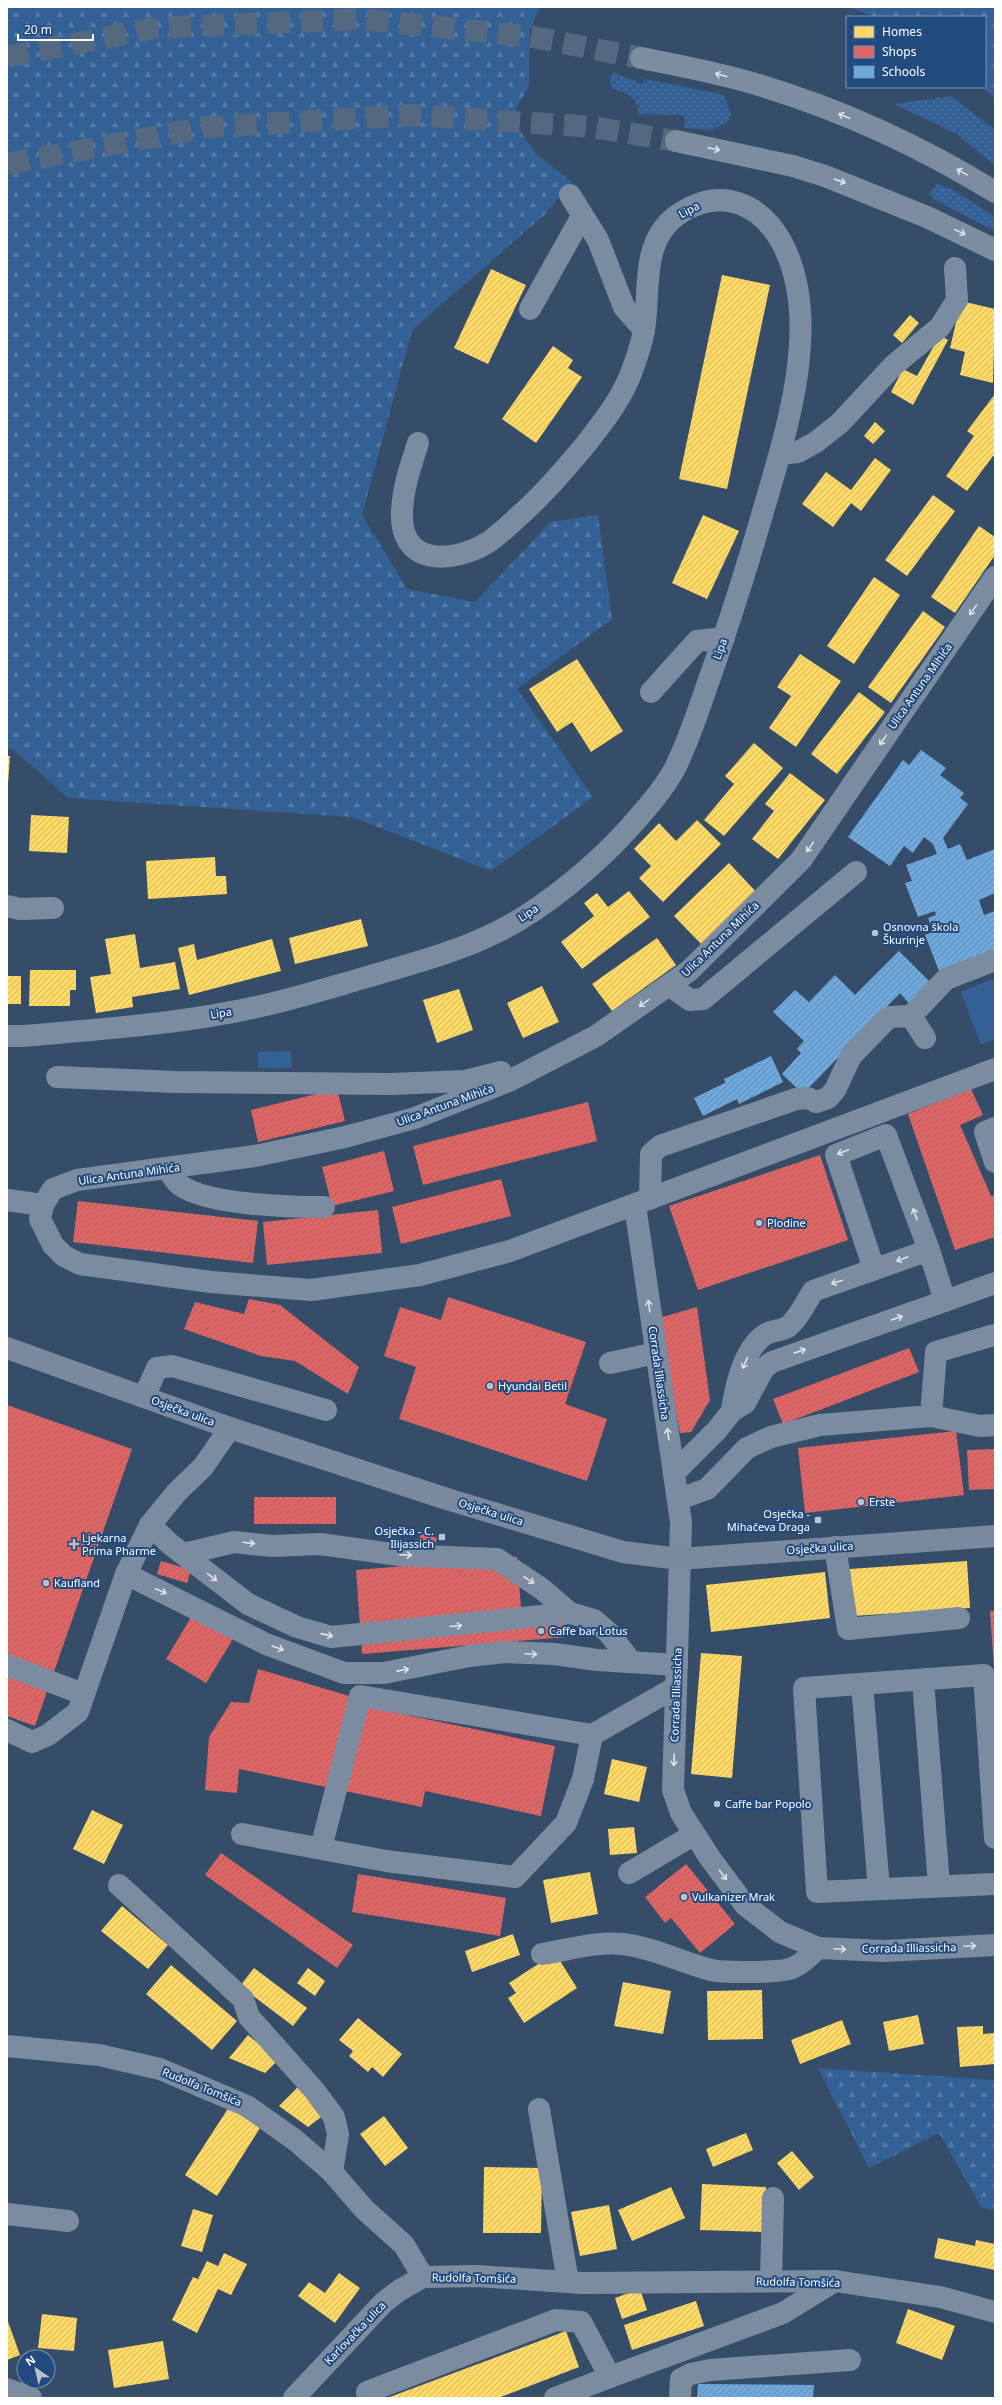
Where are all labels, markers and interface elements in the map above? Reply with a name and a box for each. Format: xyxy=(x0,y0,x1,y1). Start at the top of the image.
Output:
scale bar xyxy=(18,16,93,42)
legend xyxy=(846,16,986,88)
text: 20 m xyxy=(24,21,52,38)
text: Homes xyxy=(882,23,922,40)
text: Shops xyxy=(882,43,917,60)
text: Schools xyxy=(882,63,925,80)
one-way arrow xyxy=(715,71,728,78)
one-way arrow xyxy=(839,112,851,120)
one-way arrow xyxy=(707,145,720,153)
one-way arrow xyxy=(956,168,968,176)
one-way arrow xyxy=(833,178,846,185)
street label: Lipa xyxy=(676,198,702,221)
one-way arrow xyxy=(953,229,965,236)
one-way arrow xyxy=(969,604,977,615)
street label: Lipa xyxy=(709,636,730,662)
street label: Ulica Antuna Mihića xyxy=(884,639,955,732)
one-way arrow xyxy=(879,734,887,745)
one-way arrow xyxy=(806,841,814,852)
street label: Ulica Antuna Mihića xyxy=(678,898,762,980)
street label: Lipa xyxy=(515,900,541,925)
place label: Osnovna škola Škurinje xyxy=(883,919,958,947)
marker: Osnovna škola Škurinje xyxy=(870,928,880,938)
one-way arrow xyxy=(639,999,650,1007)
street label: Lipa xyxy=(209,1003,233,1022)
street label: Ulica Antuna Mihića xyxy=(394,1080,495,1129)
one-way arrow xyxy=(838,1148,850,1156)
street label: Ulica Antuna Mihića xyxy=(77,1159,181,1188)
one-way arrow xyxy=(911,1208,919,1220)
place label: Plodine xyxy=(767,1215,806,1230)
marker: Plodine xyxy=(754,1218,764,1228)
one-way arrow xyxy=(897,1256,909,1264)
one-way arrow xyxy=(832,1278,844,1286)
one-way arrow xyxy=(645,1300,653,1313)
one-way arrow xyxy=(890,1314,903,1321)
street label: Corrada Illiassicha xyxy=(645,1325,673,1421)
one-way arrow xyxy=(793,1347,806,1354)
one-way arrow xyxy=(741,1357,748,1369)
place label: Hyundai Betil xyxy=(498,1378,567,1393)
marker: Hyundai Betil xyxy=(485,1381,495,1391)
street label: Osječka ulica xyxy=(149,1392,217,1429)
one-way arrow xyxy=(664,1428,672,1441)
place label: Erste xyxy=(869,1494,895,1509)
street label: Osječka ulica xyxy=(457,1495,525,1528)
marker: Erste xyxy=(856,1497,866,1507)
place label: Osječka - Mihačeva Draga xyxy=(727,1506,810,1534)
marker: Osječka - Mihačeva Draga xyxy=(813,1515,823,1525)
place label: Osječka - C. Ilijassich xyxy=(375,1523,434,1551)
place label: Ljekarna Prima Pharme xyxy=(82,1530,156,1558)
marker: Osječka - C. Ilijassich xyxy=(437,1532,447,1542)
street label: Osječka ulica xyxy=(786,1538,854,1557)
marker: Ljekarna Prima Pharme xyxy=(69,1539,79,1549)
one-way arrow xyxy=(242,1539,255,1547)
one-way arrow xyxy=(399,1552,412,1559)
one-way arrow xyxy=(207,1572,218,1581)
place label: Kaufland xyxy=(54,1575,100,1590)
one-way arrow xyxy=(523,1576,534,1584)
marker: Kaufland xyxy=(41,1578,51,1588)
one-way arrow xyxy=(154,1588,166,1596)
one-way arrow xyxy=(449,1622,462,1629)
place label: Caffe bar Lotus xyxy=(549,1623,628,1638)
marker: Caffe bar Lotus xyxy=(536,1626,546,1636)
one-way arrow xyxy=(320,1632,333,1640)
one-way arrow xyxy=(271,1645,283,1653)
street label: Corrada Illiassicha xyxy=(666,1648,685,1742)
one-way arrow xyxy=(524,1651,537,1658)
one-way arrow xyxy=(396,1666,409,1674)
one-way arrow xyxy=(670,1753,678,1766)
place label: Caffe bar Popolo xyxy=(725,1796,812,1811)
marker: Caffe bar Popolo xyxy=(712,1799,722,1809)
one-way arrow xyxy=(719,1870,727,1881)
place label: Vulkanizer Mrak xyxy=(692,1889,775,1904)
marker: Vulkanizer Mrak xyxy=(679,1892,689,1902)
street label: Corrada Illiassicha xyxy=(862,1939,956,1956)
one-way arrow xyxy=(963,1943,976,1950)
one-way arrow xyxy=(833,1945,846,1952)
street label: Rudolfa Tomšića xyxy=(160,2064,244,2109)
street label: Rudolfa Tomšića xyxy=(432,2269,516,2286)
street label: Rudolfa Tomšića xyxy=(756,2273,840,2290)
street label: Karlovačka ulica xyxy=(321,2298,389,2368)
north arrow xyxy=(16,2349,56,2389)
text: N xyxy=(22,2352,38,2369)

